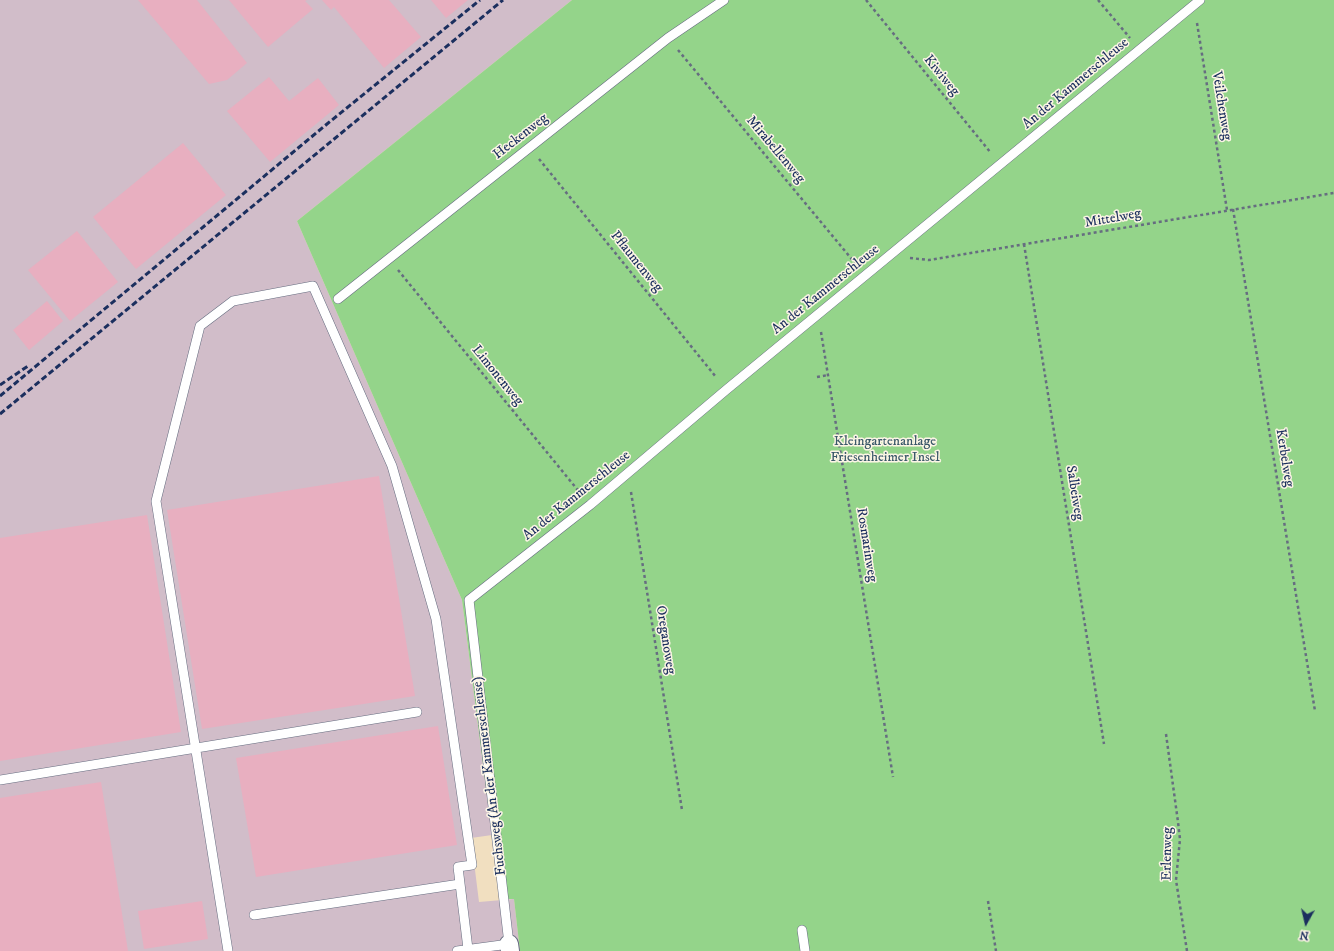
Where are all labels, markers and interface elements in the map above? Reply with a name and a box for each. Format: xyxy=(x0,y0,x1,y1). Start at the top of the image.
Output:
street label: An der Kammerschleuse xyxy=(1020,35,1132,133)
street label: Kiwiweg xyxy=(920,52,962,100)
street label: Veilchenweg xyxy=(1207,70,1235,142)
street label: Heckenweg xyxy=(490,110,552,164)
street label: Mirabellenweg xyxy=(742,113,808,187)
street label: Mittelweg xyxy=(1084,206,1142,232)
street label: Pflaumenweg xyxy=(606,228,666,296)
street label: An der Kammerschleuse xyxy=(769,242,883,338)
street label: Limonenweg xyxy=(468,342,526,410)
street label: Kerbelweg xyxy=(1271,428,1297,488)
park label: Kleingartenanlage Friesenheimer Insel xyxy=(830,434,940,466)
street label: An der Kammerschleuse xyxy=(520,448,634,544)
street label: Salbeiweg xyxy=(1061,465,1087,521)
street label: Rosmarinweg xyxy=(852,507,880,583)
street label: Oreganoweg xyxy=(651,604,679,676)
street label: Fuchsweg (An der Kammerschleuse) xyxy=(469,676,511,876)
street label: Erlenweg xyxy=(1159,827,1177,881)
north arrow xyxy=(1286,903,1326,943)
text: N xyxy=(1299,927,1310,942)

